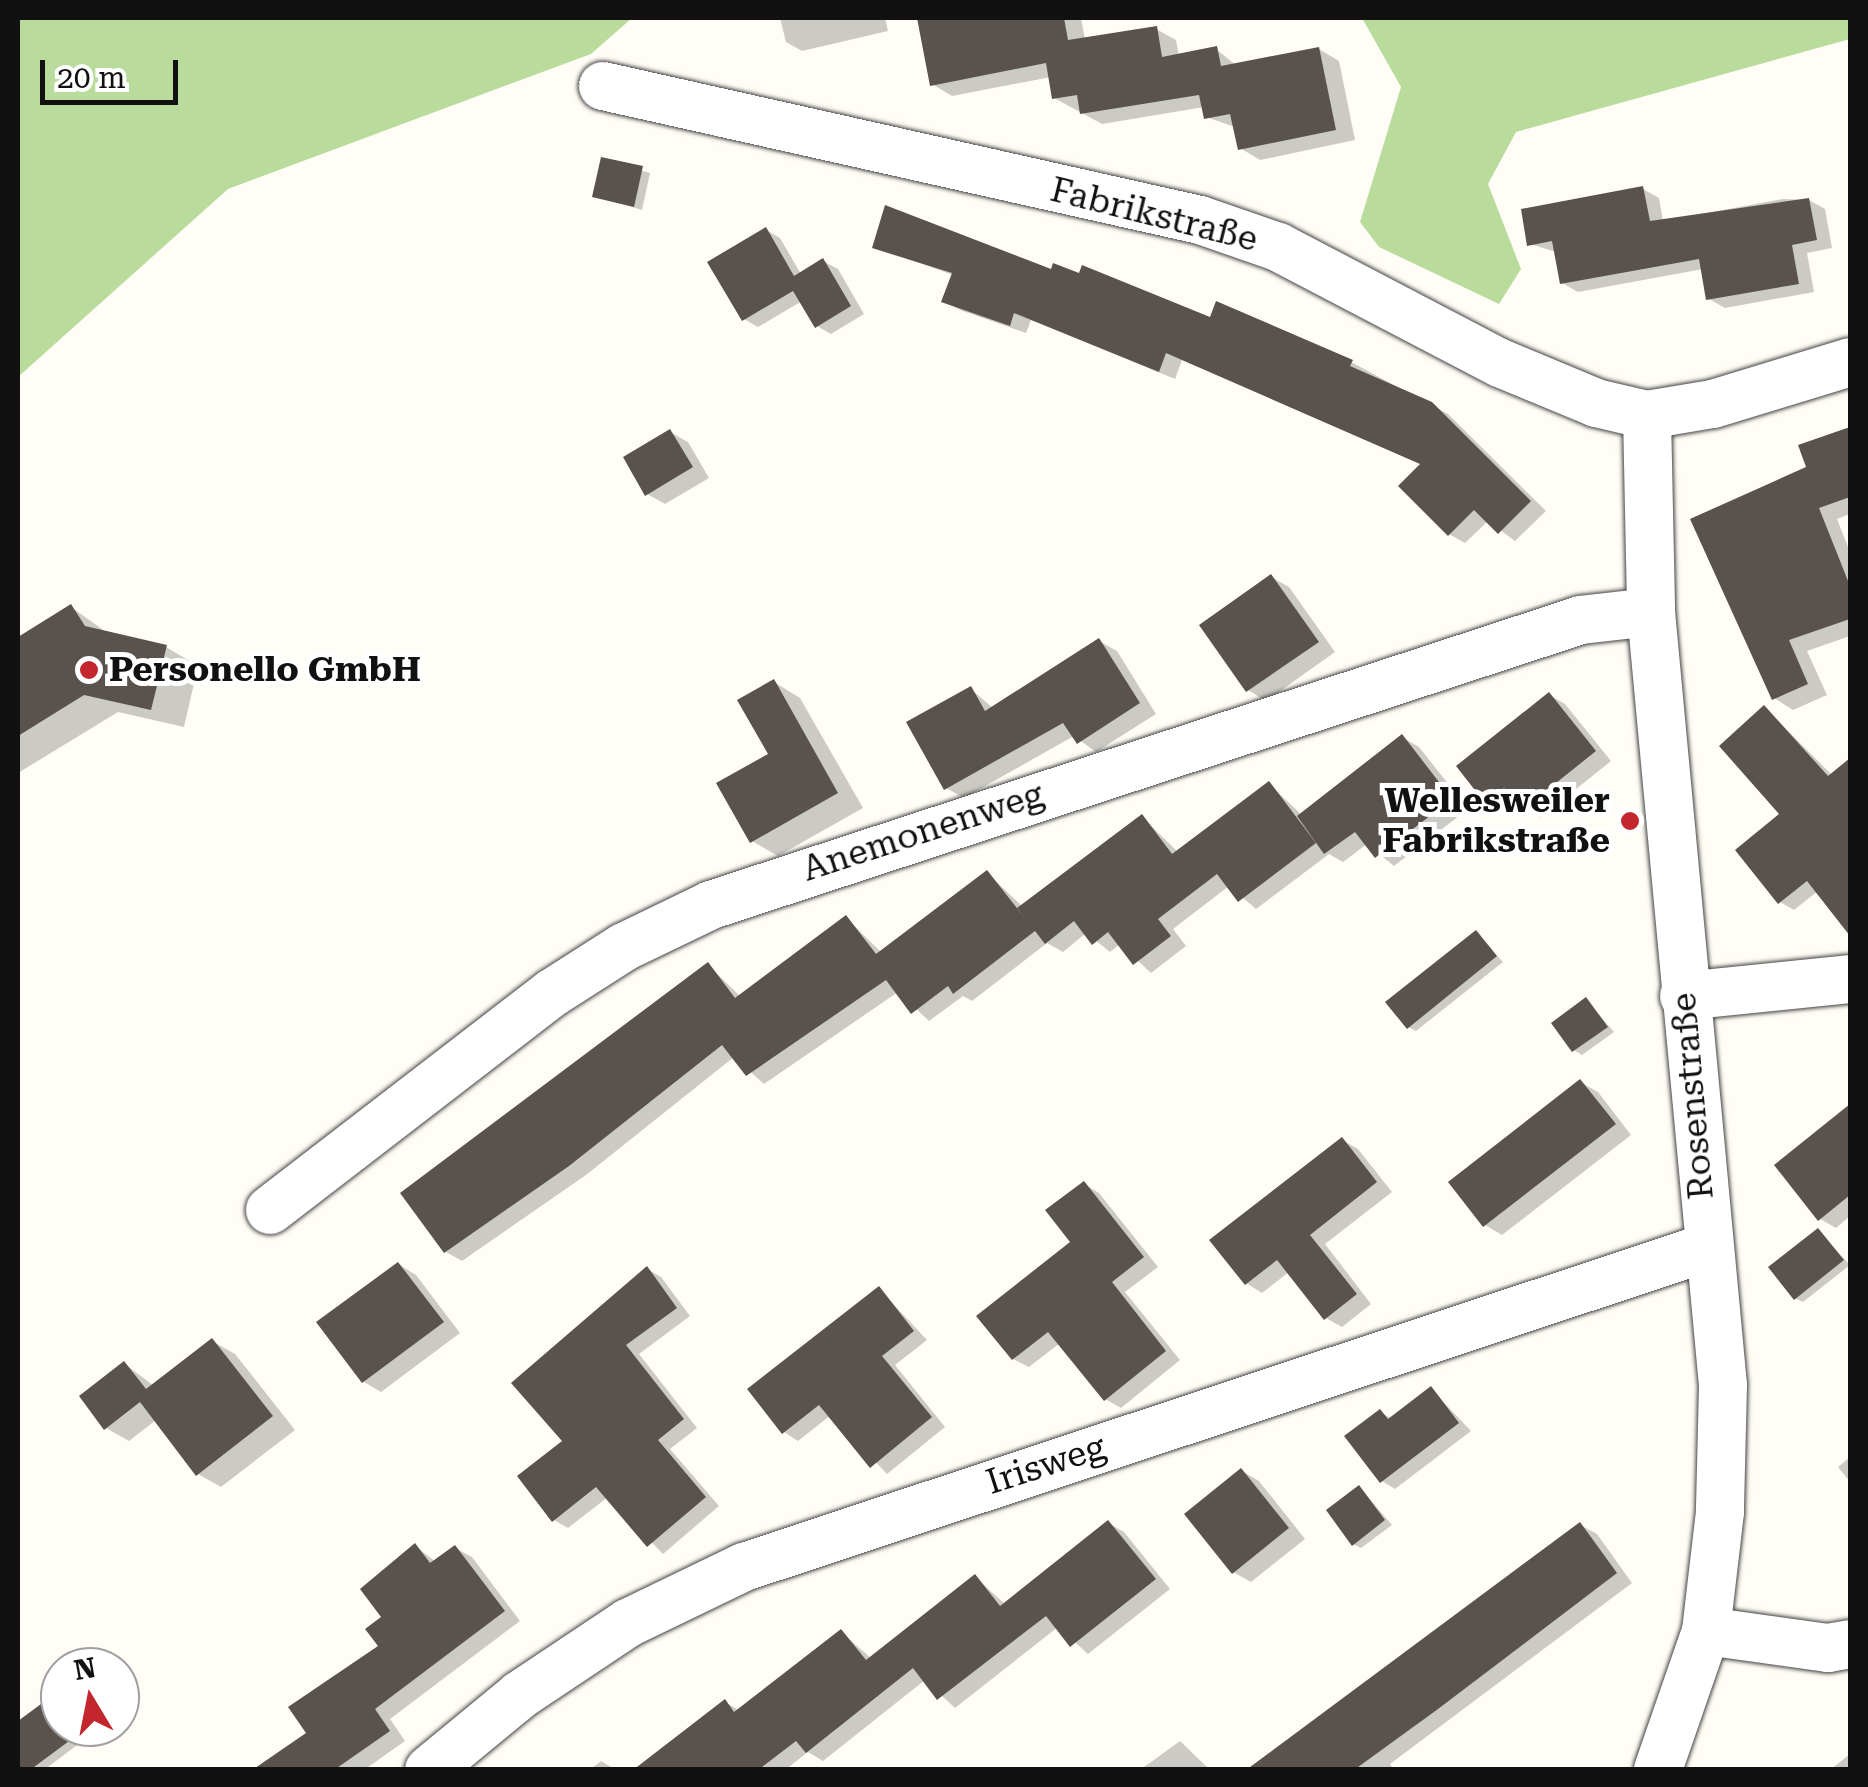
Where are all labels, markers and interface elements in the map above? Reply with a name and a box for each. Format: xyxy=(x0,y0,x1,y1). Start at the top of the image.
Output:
scale bar xyxy=(45,40,182,102)
text: 20 m xyxy=(57,60,126,95)
street label: Fabrikstraße xyxy=(1046,169,1262,261)
place label: Personello GmbH xyxy=(109,649,421,691)
marker: Personello GmbH xyxy=(78,659,100,681)
street label: Anemonenweg xyxy=(797,773,1049,891)
place label: Wellesweiler Fabrikstraße xyxy=(1382,780,1610,862)
marker: Wellesweiler Fabrikstraße xyxy=(1619,810,1641,832)
street label: Rosenstraße xyxy=(1663,991,1723,1201)
street label: Irisweg xyxy=(981,1426,1111,1504)
north arrow xyxy=(40,1647,140,1747)
text: N xyxy=(72,1651,99,1687)

